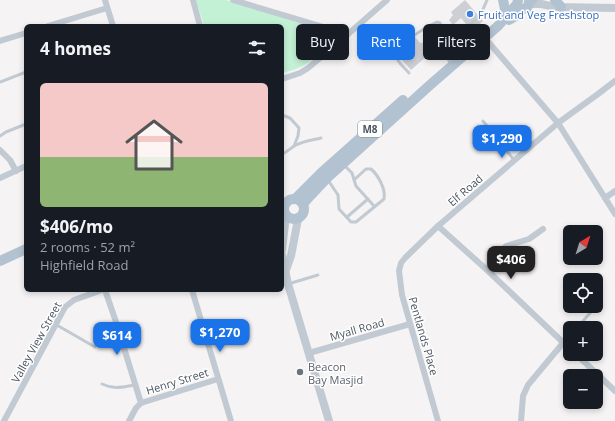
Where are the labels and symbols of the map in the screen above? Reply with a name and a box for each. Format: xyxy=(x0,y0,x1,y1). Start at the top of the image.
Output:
place label: Fruit and Veg Freshstop xyxy=(478,7,600,22)
marker: Fruit and Veg Freshstop xyxy=(465,9,475,19)
road number: M8 xyxy=(358,121,382,137)
pin: $1,290 xyxy=(469,125,535,159)
street label: Elf Road xyxy=(444,171,486,209)
north arrow xyxy=(563,225,603,265)
pin: $406 xyxy=(487,246,535,280)
street label: Pentlands Place xyxy=(406,295,442,377)
street label: Valley View Street xyxy=(8,299,65,385)
street label: Myall Road xyxy=(328,314,386,344)
pin: $1,270 xyxy=(187,319,253,353)
pin: $614 xyxy=(93,322,141,356)
place label: Beacon Bay Masjid xyxy=(308,359,363,387)
street label: Henry Street xyxy=(144,364,210,398)
marker: Beacon Bay Masjid xyxy=(295,367,305,377)

